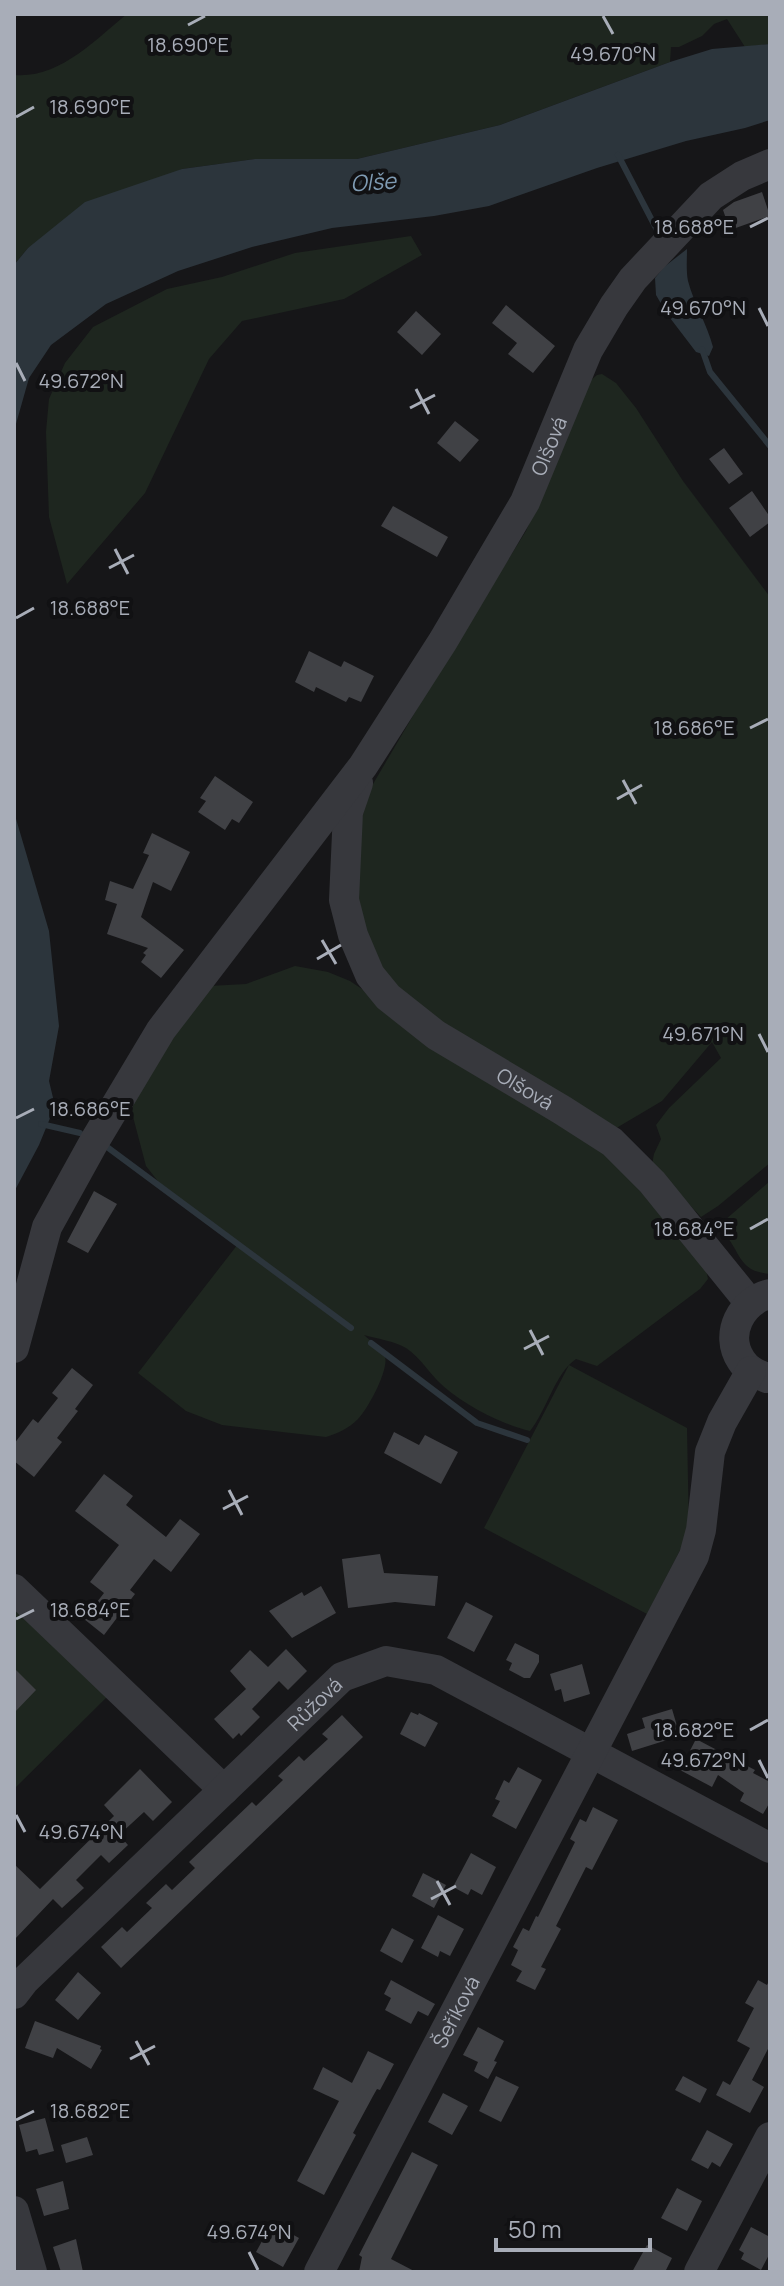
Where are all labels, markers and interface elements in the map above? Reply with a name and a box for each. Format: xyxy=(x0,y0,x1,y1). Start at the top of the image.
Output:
text: 18.690°E xyxy=(147,31,229,58)
text: 49.670°N xyxy=(570,40,656,67)
text: 18.690°E xyxy=(49,93,131,120)
water label: Olše xyxy=(349,165,398,199)
text: 18.688°E xyxy=(654,213,734,240)
text: 49.670°N xyxy=(660,294,746,321)
text: 49.672°N xyxy=(38,367,124,394)
street label: Olšová xyxy=(524,412,573,480)
text: 18.688°E xyxy=(50,594,130,621)
text: 18.686°E xyxy=(653,714,735,741)
text: 49.671°N xyxy=(662,1020,744,1047)
street label: Olšová xyxy=(492,1061,559,1116)
text: 18.686°E xyxy=(49,1095,131,1122)
text: 18.684°E xyxy=(654,1215,734,1242)
text: 18.684°E xyxy=(50,1596,130,1623)
street label: Růžová xyxy=(281,1671,348,1736)
text: 18.682°E xyxy=(654,1716,734,1743)
text: 49.672°N xyxy=(660,1746,746,1773)
text: 49.674°N xyxy=(39,1818,123,1845)
street label: Šeříková xyxy=(425,1971,485,2052)
text: 18.682°E xyxy=(50,2097,130,2124)
scale bar xyxy=(496,2202,650,2252)
text: 50 m xyxy=(508,2212,562,2245)
text: 49.674°N xyxy=(207,2218,291,2245)

